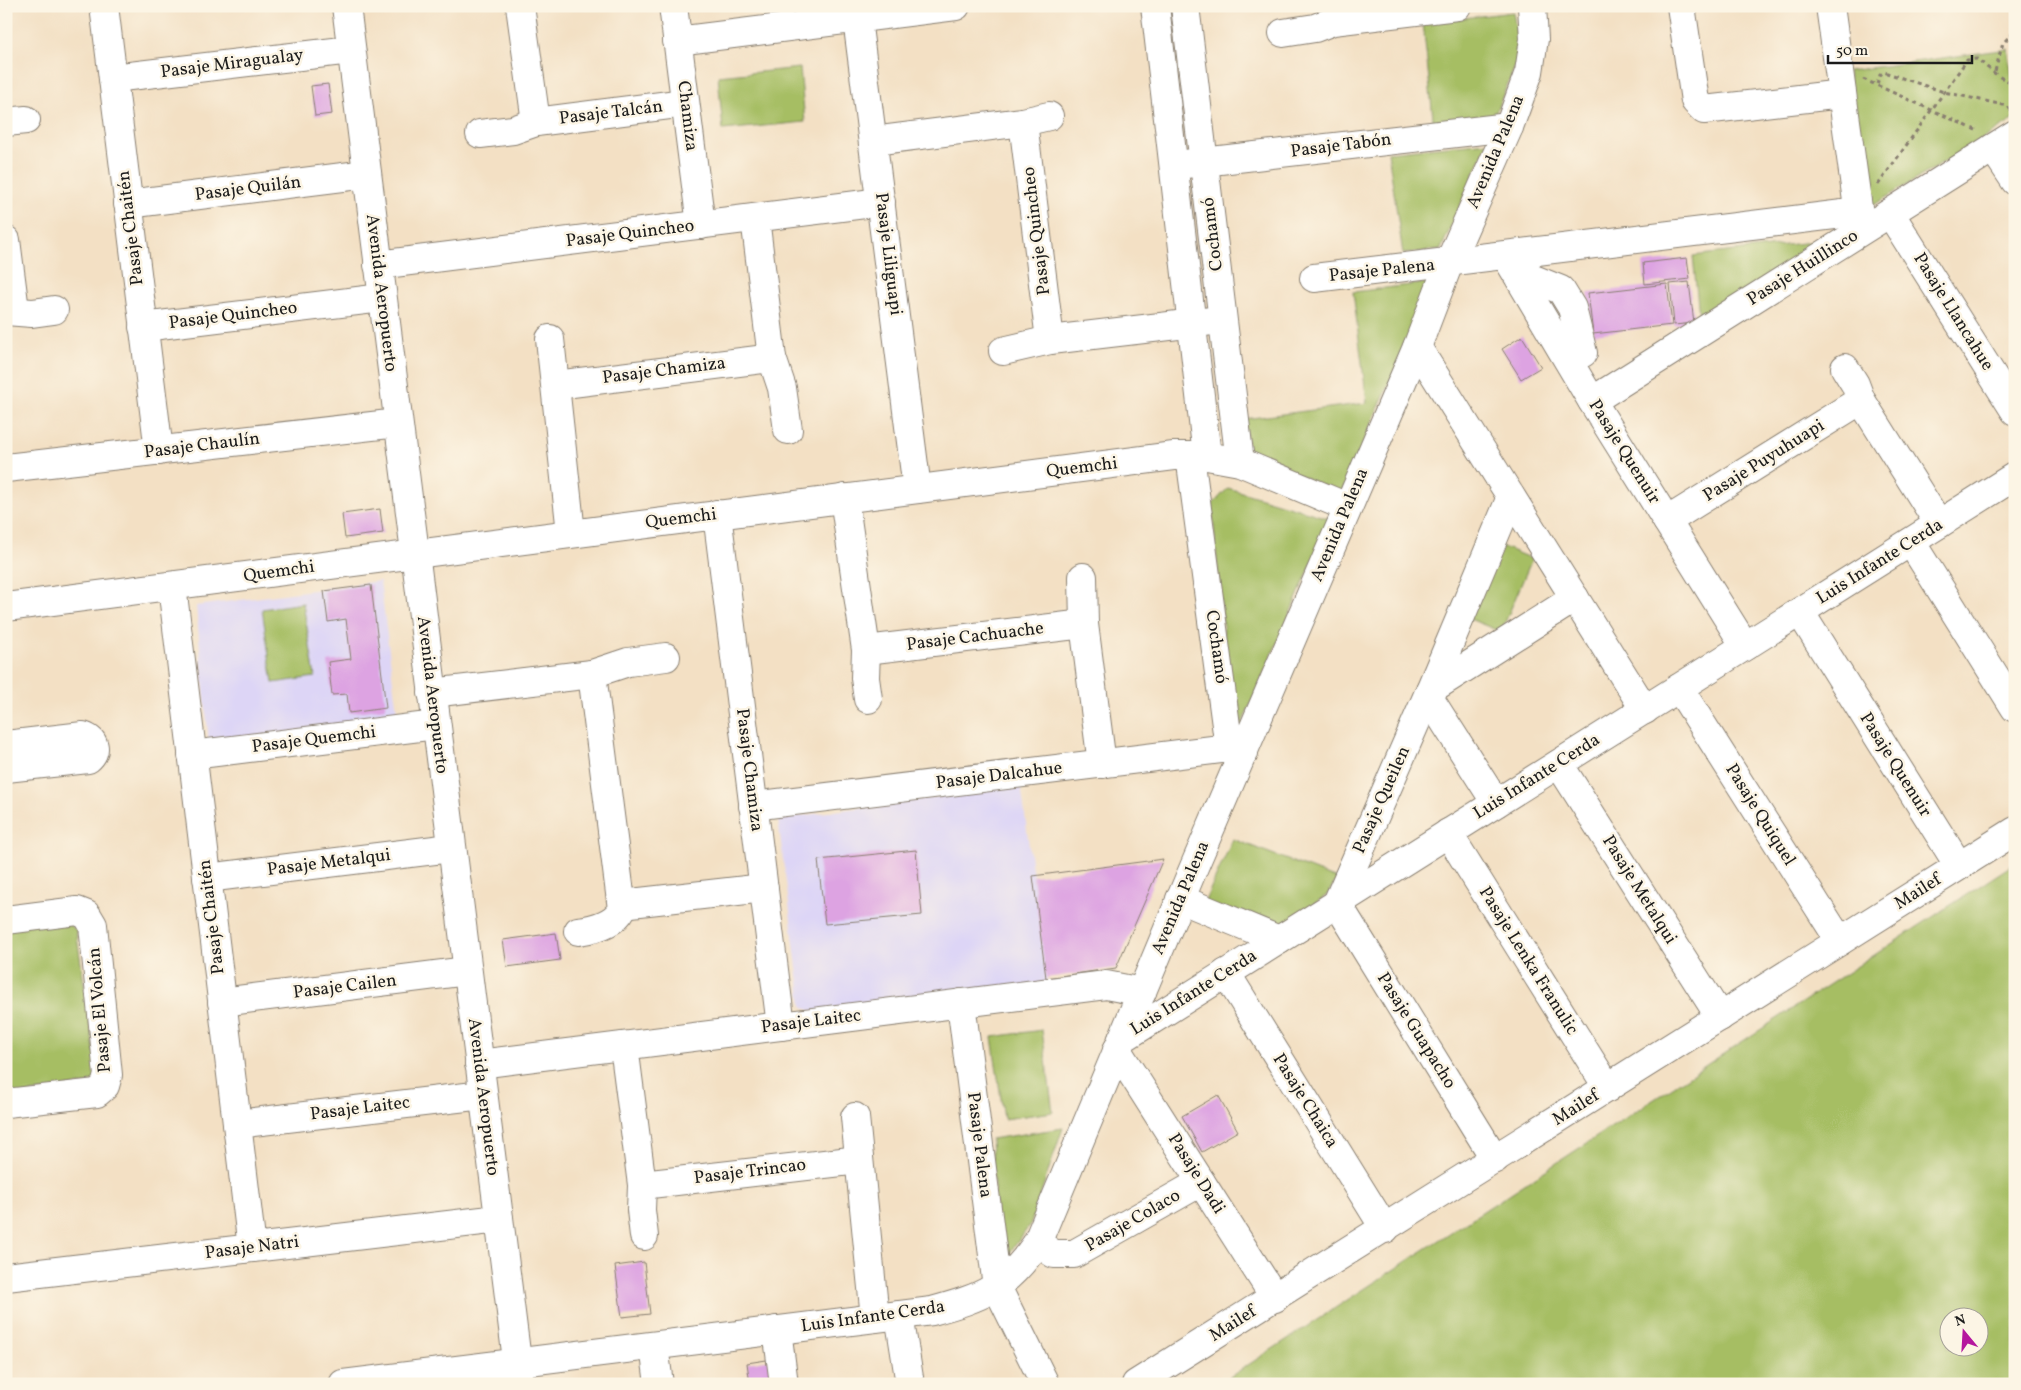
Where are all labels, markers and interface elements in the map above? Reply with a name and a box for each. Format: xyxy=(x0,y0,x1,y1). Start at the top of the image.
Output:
scale bar xyxy=(1828,32,1972,64)
text: 50 m xyxy=(1836,41,1868,62)
street label: Pasaje Miragualay xyxy=(159,43,305,85)
street label: Chamiza xyxy=(670,79,704,153)
street label: Avenida Palena xyxy=(1461,91,1531,213)
street label: Pasaje Talcán xyxy=(558,94,665,132)
street label: Pasaje Tabón xyxy=(1289,127,1393,165)
street label: Pasaje Quincheo xyxy=(1017,165,1057,297)
street label: Pasaje Chaitén xyxy=(112,169,150,287)
street label: Pasaje Quilán xyxy=(193,170,303,208)
street label: Pasaje Liliguapi xyxy=(868,191,908,317)
street label: Cochamó xyxy=(1196,196,1230,272)
street label: Avenida Aeropuerto xyxy=(359,213,403,373)
street label: Pasaje Quincheo xyxy=(564,214,696,254)
street label: Pasaje Huillinco xyxy=(1743,224,1863,312)
street label: Pasaje Llancahue xyxy=(1907,248,1999,376)
street label: Pasaje Palena xyxy=(1328,253,1436,289)
street label: Pasaje Quincheo xyxy=(167,296,299,336)
street label: Pasaje Chamiza xyxy=(601,351,727,391)
street label: Pasaje Quenuir xyxy=(1582,395,1666,509)
street label: Pasaje Puyuhuapi xyxy=(1698,414,1830,508)
street label: Pasaje Chaulín xyxy=(143,426,262,466)
street label: Quemchi xyxy=(1045,451,1119,485)
street label: Avenida Palena xyxy=(1305,464,1375,586)
street label: Quemchi xyxy=(644,502,718,536)
street label: Luis Infante Cerda xyxy=(1812,513,1948,611)
street label: Quemchi xyxy=(242,555,316,589)
street label: Cochamó xyxy=(1198,609,1234,685)
street label: Avenida Aeropuerto xyxy=(410,615,454,775)
street label: Pasaje Cachuache xyxy=(905,616,1045,658)
street label: Pasaje Chamiza xyxy=(729,707,769,833)
street label: Pasaje Quenuir xyxy=(1853,708,1937,822)
street label: Pasaje Quemchi xyxy=(251,720,377,760)
street label: Luis Infante Cerda xyxy=(1469,728,1605,826)
street label: Pasaje Queilen xyxy=(1347,742,1417,858)
street label: Pasaje Dalcahue xyxy=(934,756,1064,796)
street label: Pasaje Quiquel xyxy=(1719,759,1801,871)
street label: Pasaje Metalqui xyxy=(1595,831,1683,949)
street label: Avenida Palena xyxy=(1146,837,1216,959)
street label: Pasaje Metalqui xyxy=(266,843,392,883)
street label: Pasaje Chaitén xyxy=(193,858,231,976)
street label: Mailef xyxy=(1890,867,1948,916)
street label: Pasaje Lenka Franulic xyxy=(1472,882,1584,1040)
street label: Luis Infante Cerda xyxy=(1126,944,1262,1042)
street label: Pasaje El Volcán xyxy=(82,946,118,1074)
street label: Pasaje Cailen xyxy=(292,968,398,1006)
street label: Pasaje Guapacho xyxy=(1370,968,1462,1094)
street label: Pasaje Laitec xyxy=(760,1003,862,1041)
street label: Avenida Aeropuerto xyxy=(461,1017,505,1177)
street label: Pasaje Chaica xyxy=(1266,1049,1344,1153)
street label: Mailef xyxy=(1548,1083,1606,1132)
street label: Pasaje Laitec xyxy=(309,1090,411,1128)
street label: Pasaje Palena xyxy=(960,1091,998,1199)
street label: Pasaje Dadi xyxy=(1161,1129,1231,1219)
street label: Pasaje Trincao xyxy=(692,1153,808,1191)
street label: Pasaje Colaco xyxy=(1081,1184,1185,1258)
street label: Pasaje Natri xyxy=(204,1230,300,1266)
street label: Luis Infante Cerda xyxy=(799,1295,947,1339)
street label: Mailef xyxy=(1205,1299,1263,1348)
north arrow xyxy=(1938,1308,1988,1358)
text: N xyxy=(1953,1310,1968,1332)

